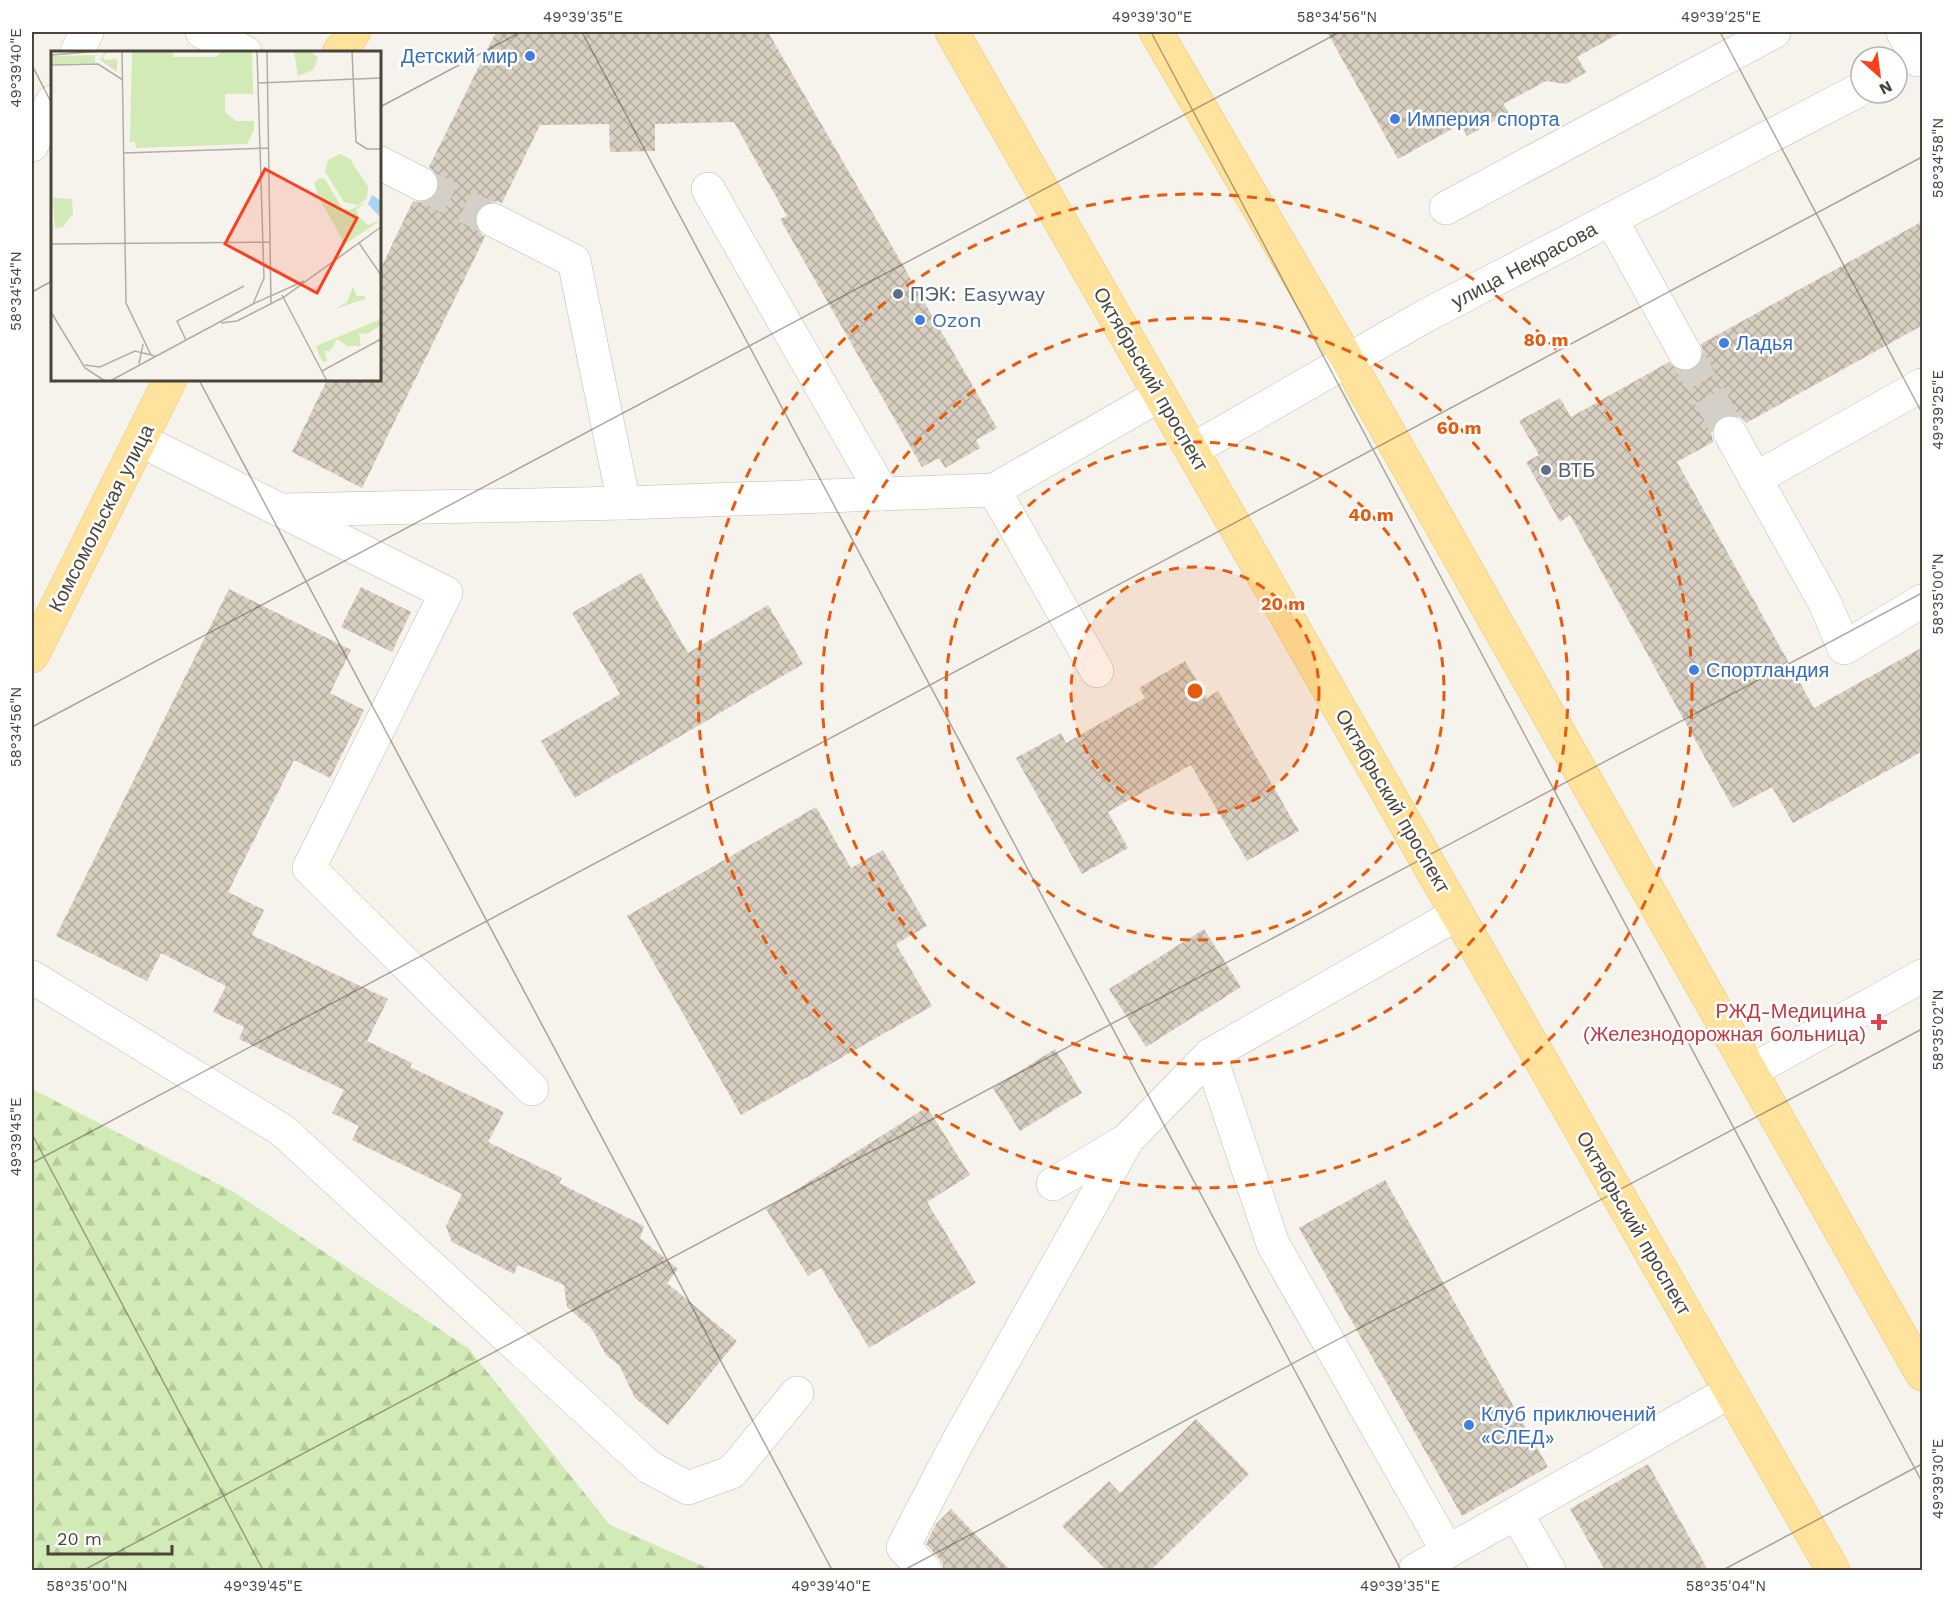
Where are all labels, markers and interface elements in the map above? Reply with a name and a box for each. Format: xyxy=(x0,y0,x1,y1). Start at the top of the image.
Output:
text: 49°39'35"E xyxy=(543,8,623,26)
text: 49°39'30"E xyxy=(1112,8,1192,26)
text: 58°34'56"N xyxy=(1297,8,1377,26)
text: 49°39'25"E xyxy=(1681,8,1761,26)
text: 49°39'40"E xyxy=(7,28,25,108)
place label: Детский мир xyxy=(401,44,518,68)
north arrow xyxy=(1849,45,1909,105)
marker: Детский мир xyxy=(523,49,537,63)
inset map xyxy=(51,51,381,381)
text: N xyxy=(1876,77,1896,99)
place label: Империя спорта xyxy=(1407,107,1561,131)
marker: Империя спорта xyxy=(1388,112,1402,126)
text: 58°34'58"N xyxy=(1929,118,1947,198)
street label: улица Некрасова xyxy=(1447,216,1602,313)
text: 58°34'54"N xyxy=(7,251,25,331)
place label: ПЭК: Easyway xyxy=(910,282,1046,306)
street label: Октябрьский проспект xyxy=(1088,283,1214,475)
marker: ПЭК: Easyway xyxy=(891,287,905,301)
place label: Ozon xyxy=(932,308,982,332)
marker: Ozon xyxy=(913,313,927,327)
text: 80 m xyxy=(1524,329,1568,350)
place label: Ладья xyxy=(1736,331,1793,355)
marker: Ладья xyxy=(1717,336,1731,350)
text: 49°39'25"E xyxy=(1929,370,1947,450)
text: 60 m xyxy=(1437,417,1481,438)
street label: Комсомольская улица xyxy=(43,419,159,616)
place label: ВТБ xyxy=(1558,458,1595,482)
marker: ВТБ xyxy=(1539,463,1553,477)
text: 40 m xyxy=(1348,504,1394,525)
text: 58°35'00"N xyxy=(1929,553,1947,635)
text: 20 m xyxy=(1261,593,1305,614)
place label: Спортландия xyxy=(1706,658,1829,682)
marker: Спортландия xyxy=(1687,663,1701,677)
centre of rings xyxy=(1185,681,1205,701)
text: 58°34'56"N xyxy=(7,687,25,767)
street label: Октябрьский проспект xyxy=(1330,705,1456,897)
text: 58°35'02"N xyxy=(1929,990,1947,1071)
place label: РЖД-Медицина (Железнодорожная больница) xyxy=(1583,999,1867,1046)
marker: РЖД-Медицина (Железнодорожная больница) xyxy=(1870,1013,1888,1031)
text: 49°39'45"E xyxy=(7,1098,25,1176)
street label: Октябрьский проспект xyxy=(1571,1127,1697,1319)
place label: Клуб приключений «СЛЕД» xyxy=(1481,1402,1656,1449)
marker: Клуб приключений «СЛЕД» xyxy=(1462,1418,1476,1432)
text: 49°39'30"E xyxy=(1929,1439,1947,1519)
scale bar xyxy=(48,1518,172,1556)
text: 20 m xyxy=(57,1528,102,1549)
text: 58°35'00"N xyxy=(46,1577,128,1595)
text: 49°39'45"E xyxy=(224,1577,302,1595)
text: 49°39'40"E xyxy=(791,1577,871,1595)
text: 49°39'35"E xyxy=(1360,1577,1440,1595)
text: 58°35'04"N xyxy=(1686,1577,1766,1595)

